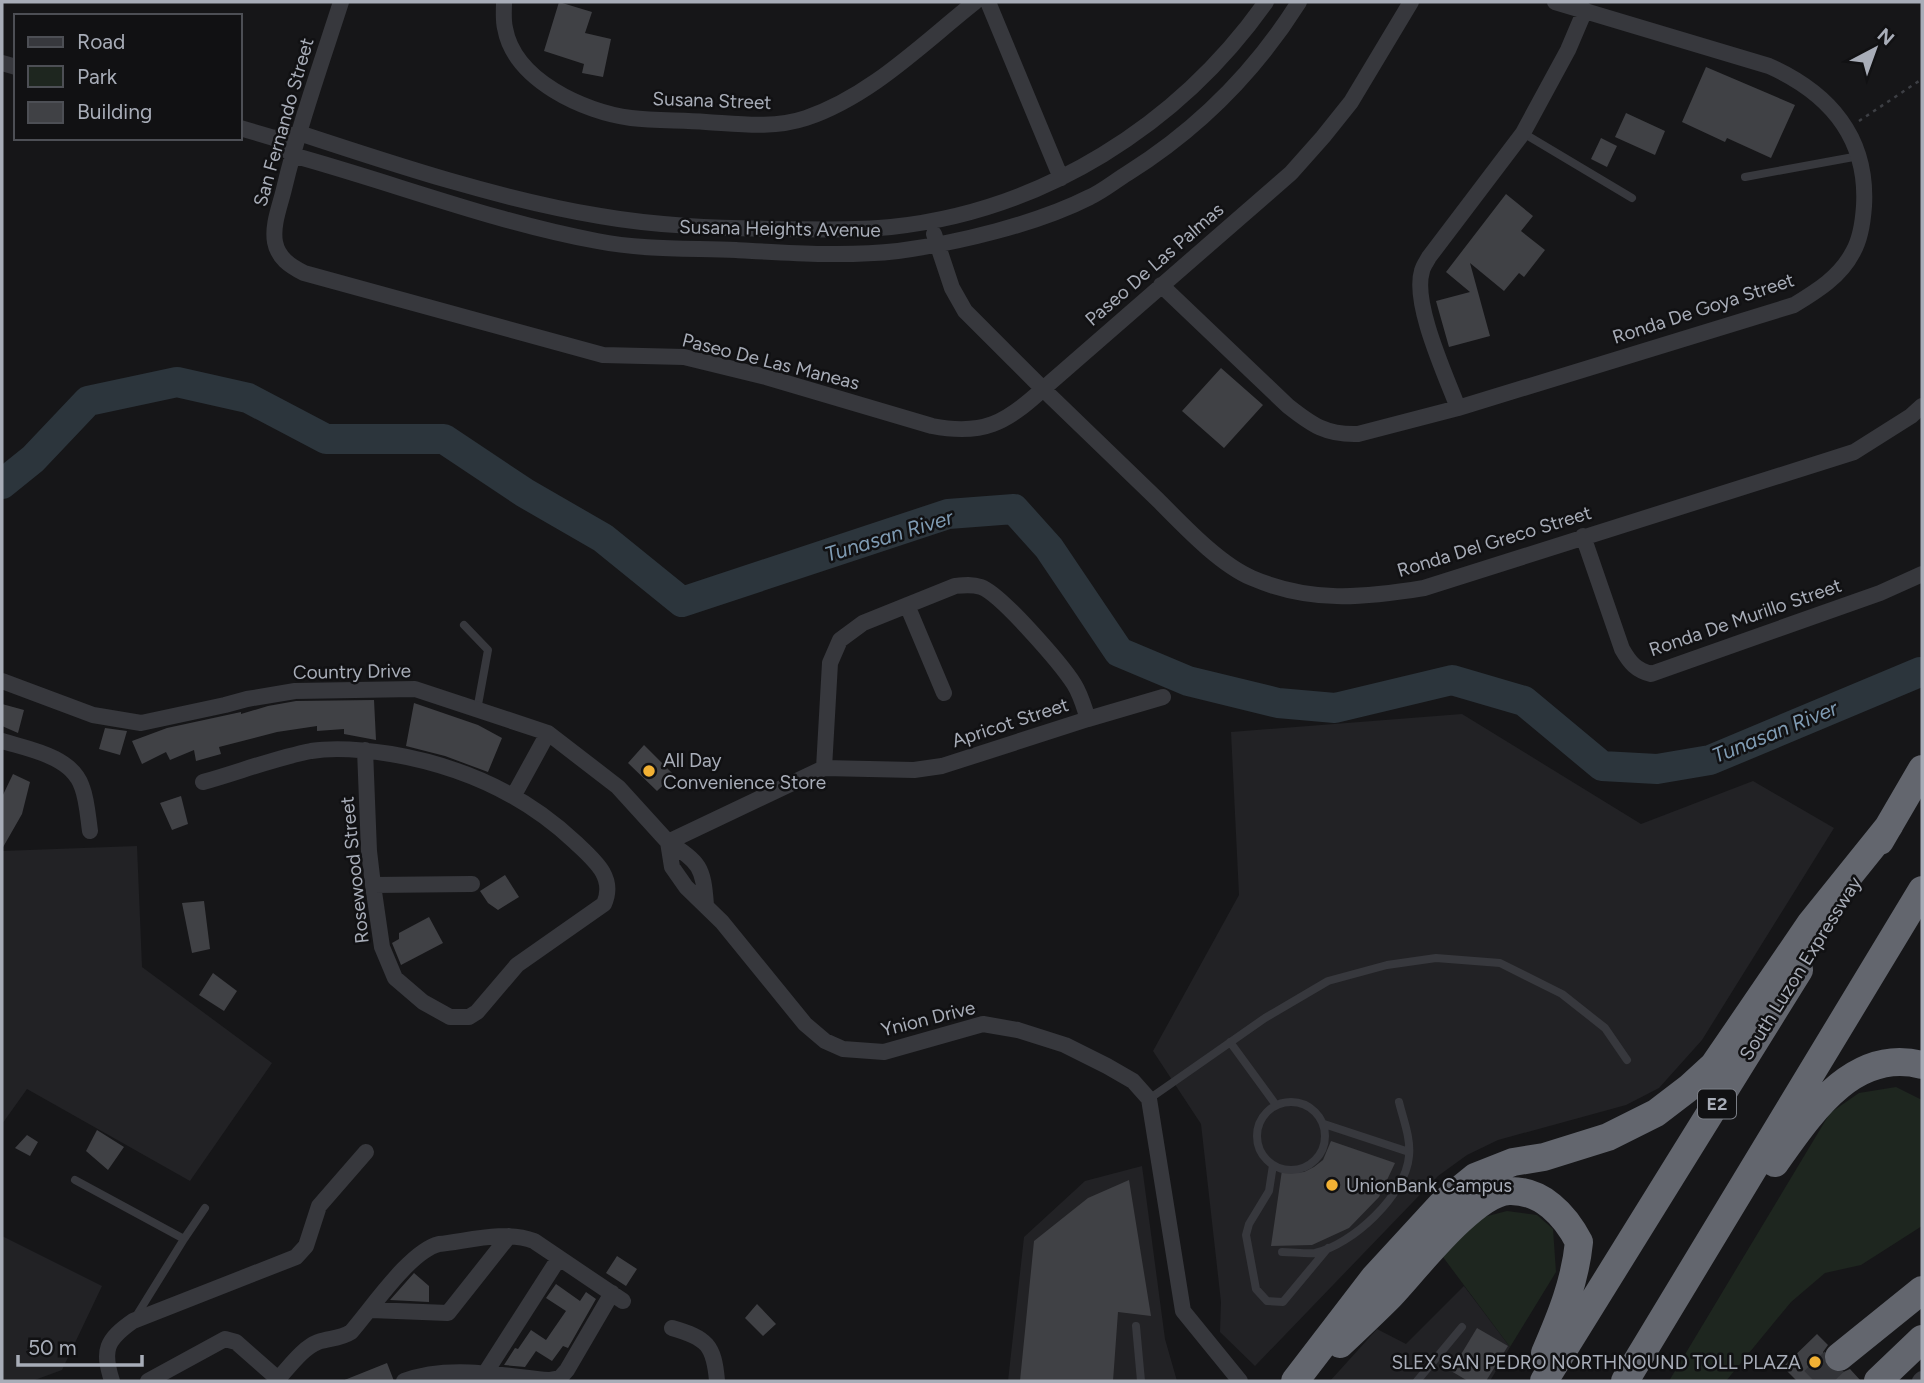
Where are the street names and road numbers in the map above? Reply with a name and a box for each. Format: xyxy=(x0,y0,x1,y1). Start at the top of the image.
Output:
street label: San Fernando Street xyxy=(248,35,319,209)
street label: Susana Street xyxy=(652,87,772,114)
street label: Paseo De Las Palmas xyxy=(1080,198,1228,331)
street label: Susana Heights Avenue xyxy=(679,215,881,242)
street label: Ronda De Goya Street xyxy=(1609,268,1797,349)
street label: Paseo De Las Maneas xyxy=(680,328,862,395)
street label: Ronda Del Greco Street xyxy=(1394,501,1594,582)
street label: Ronda De Murillo Street xyxy=(1646,574,1844,661)
street label: Country Drive xyxy=(293,659,411,684)
street label: Apricot Street xyxy=(949,693,1071,752)
street label: Rosewood Street xyxy=(335,795,374,945)
street label: South Luzon Expressway xyxy=(1734,872,1866,1064)
street label: Ynion Drive xyxy=(879,996,978,1041)
road number: E2 xyxy=(1698,1090,1736,1119)

